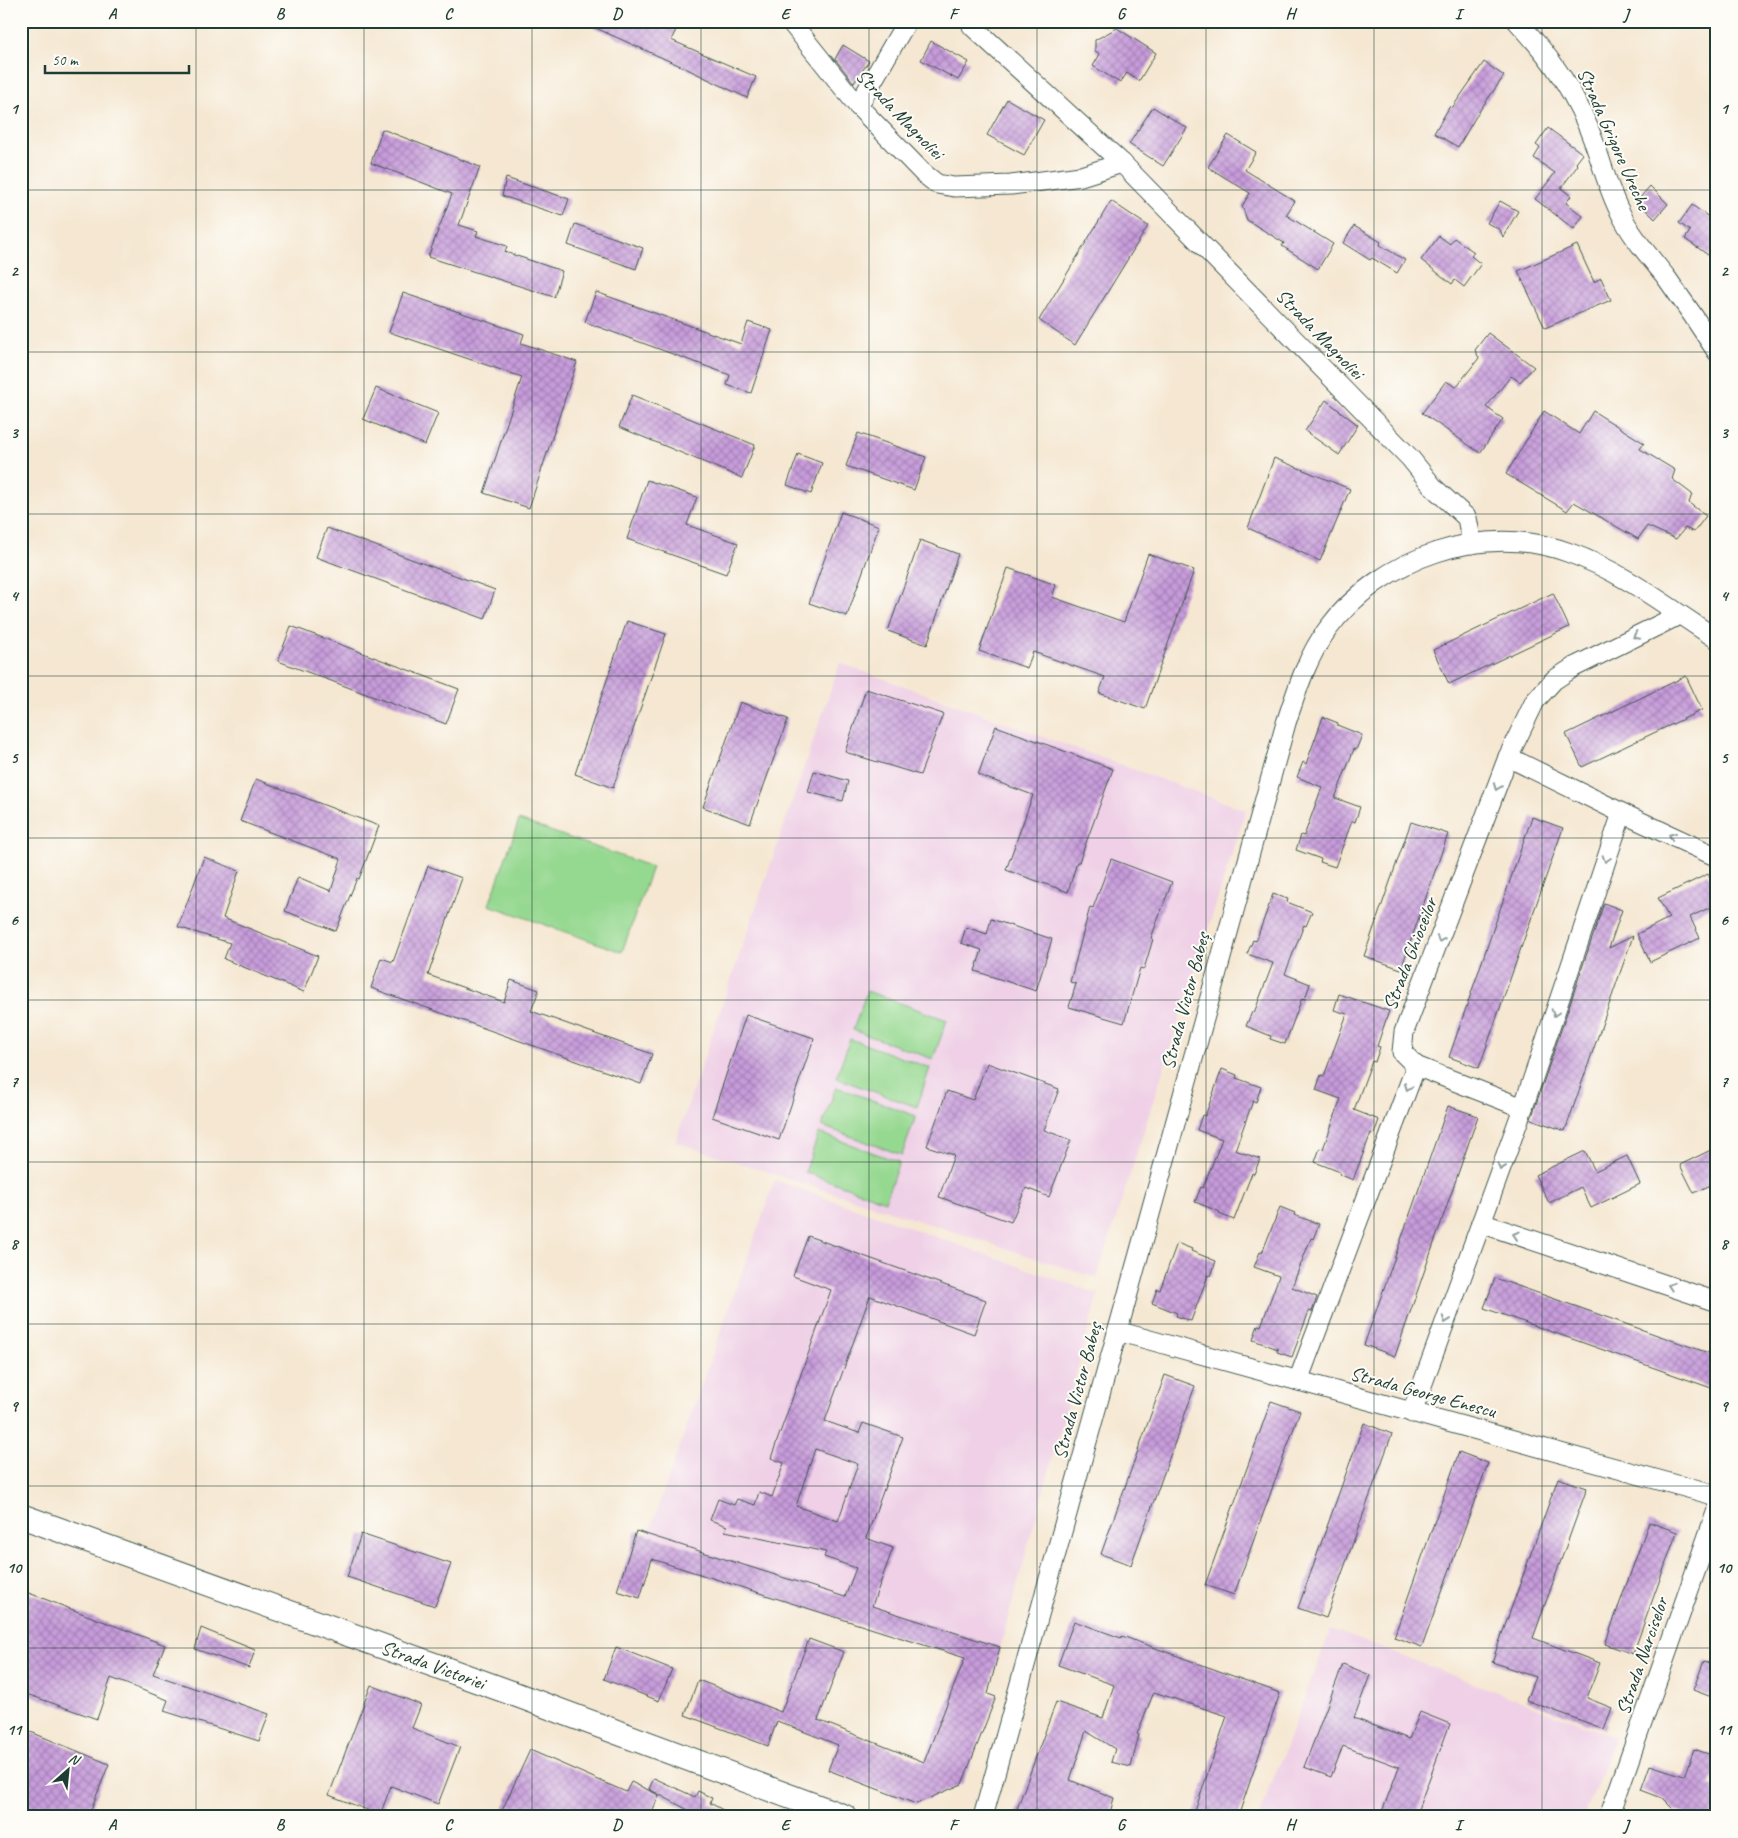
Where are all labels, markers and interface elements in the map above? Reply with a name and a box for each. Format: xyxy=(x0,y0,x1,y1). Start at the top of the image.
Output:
text: A xyxy=(108,4,118,24)
text: B xyxy=(276,4,286,24)
text: C xyxy=(444,4,454,24)
text: D xyxy=(612,4,623,24)
text: E xyxy=(781,4,792,24)
text: F xyxy=(949,4,960,24)
text: G xyxy=(1117,4,1127,24)
text: H xyxy=(1285,4,1297,24)
text: I xyxy=(1455,4,1465,24)
text: J xyxy=(1622,4,1631,24)
scale bar xyxy=(45,42,189,74)
text: 50 m xyxy=(52,51,79,70)
street label: Strada Magnoliei xyxy=(851,63,951,166)
street label: Strada Grigore Ureche xyxy=(1571,64,1657,215)
text: 1 xyxy=(10,99,19,119)
text: 1 xyxy=(1720,99,1729,119)
text: 2 xyxy=(10,261,19,281)
text: 2 xyxy=(1720,261,1729,281)
street label: Strada Magnoliei xyxy=(1271,283,1371,386)
text: 3 xyxy=(10,423,19,443)
text: 3 xyxy=(1720,423,1729,443)
text: 4 xyxy=(10,586,19,606)
text: 4 xyxy=(1720,586,1729,606)
one-way arrow xyxy=(1632,630,1641,640)
text: 5 xyxy=(11,748,20,768)
text: 5 xyxy=(1721,748,1730,768)
one-way arrow xyxy=(1493,782,1503,791)
one-way arrow xyxy=(1668,832,1677,843)
one-way arrow xyxy=(1602,855,1612,863)
street label: Strada Ghioceilor xyxy=(1377,893,1444,1014)
text: 6 xyxy=(10,910,19,930)
text: 6 xyxy=(1720,910,1729,930)
street label: Strada Victor Babeș xyxy=(1155,928,1216,1072)
one-way arrow xyxy=(1435,934,1446,943)
one-way arrow xyxy=(1550,1009,1560,1017)
text: 7 xyxy=(10,1072,19,1092)
text: 7 xyxy=(1720,1072,1729,1092)
one-way arrow xyxy=(1404,1083,1414,1091)
one-way arrow xyxy=(1497,1162,1507,1171)
one-way arrow xyxy=(1513,1231,1521,1241)
text: 8 xyxy=(10,1234,19,1254)
text: 8 xyxy=(1720,1234,1729,1254)
one-way arrow xyxy=(1667,1282,1675,1292)
one-way arrow xyxy=(1442,1315,1452,1323)
street label: Strada Victor Babeș xyxy=(1047,1318,1108,1462)
street label: Strada George Enescu xyxy=(1347,1361,1500,1424)
text: 9 xyxy=(10,1396,19,1416)
text: 9 xyxy=(1720,1396,1729,1416)
text: 10 xyxy=(7,1558,23,1578)
text: 10 xyxy=(1717,1558,1733,1578)
street label: Strada Narciselor xyxy=(1610,1592,1674,1718)
street label: Strada Victoriei xyxy=(378,1635,491,1696)
text: 11 xyxy=(7,1720,23,1740)
text: 11 xyxy=(1717,1720,1733,1740)
north arrow xyxy=(42,1746,92,1796)
text: N xyxy=(66,1749,83,1769)
text: A xyxy=(108,1815,118,1835)
text: B xyxy=(276,1815,286,1835)
text: C xyxy=(444,1815,454,1835)
text: D xyxy=(612,1815,623,1835)
text: E xyxy=(781,1815,792,1835)
text: F xyxy=(949,1815,960,1835)
text: G xyxy=(1117,1815,1127,1835)
text: H xyxy=(1285,1815,1297,1835)
text: I xyxy=(1455,1815,1465,1835)
text: J xyxy=(1622,1815,1631,1835)

